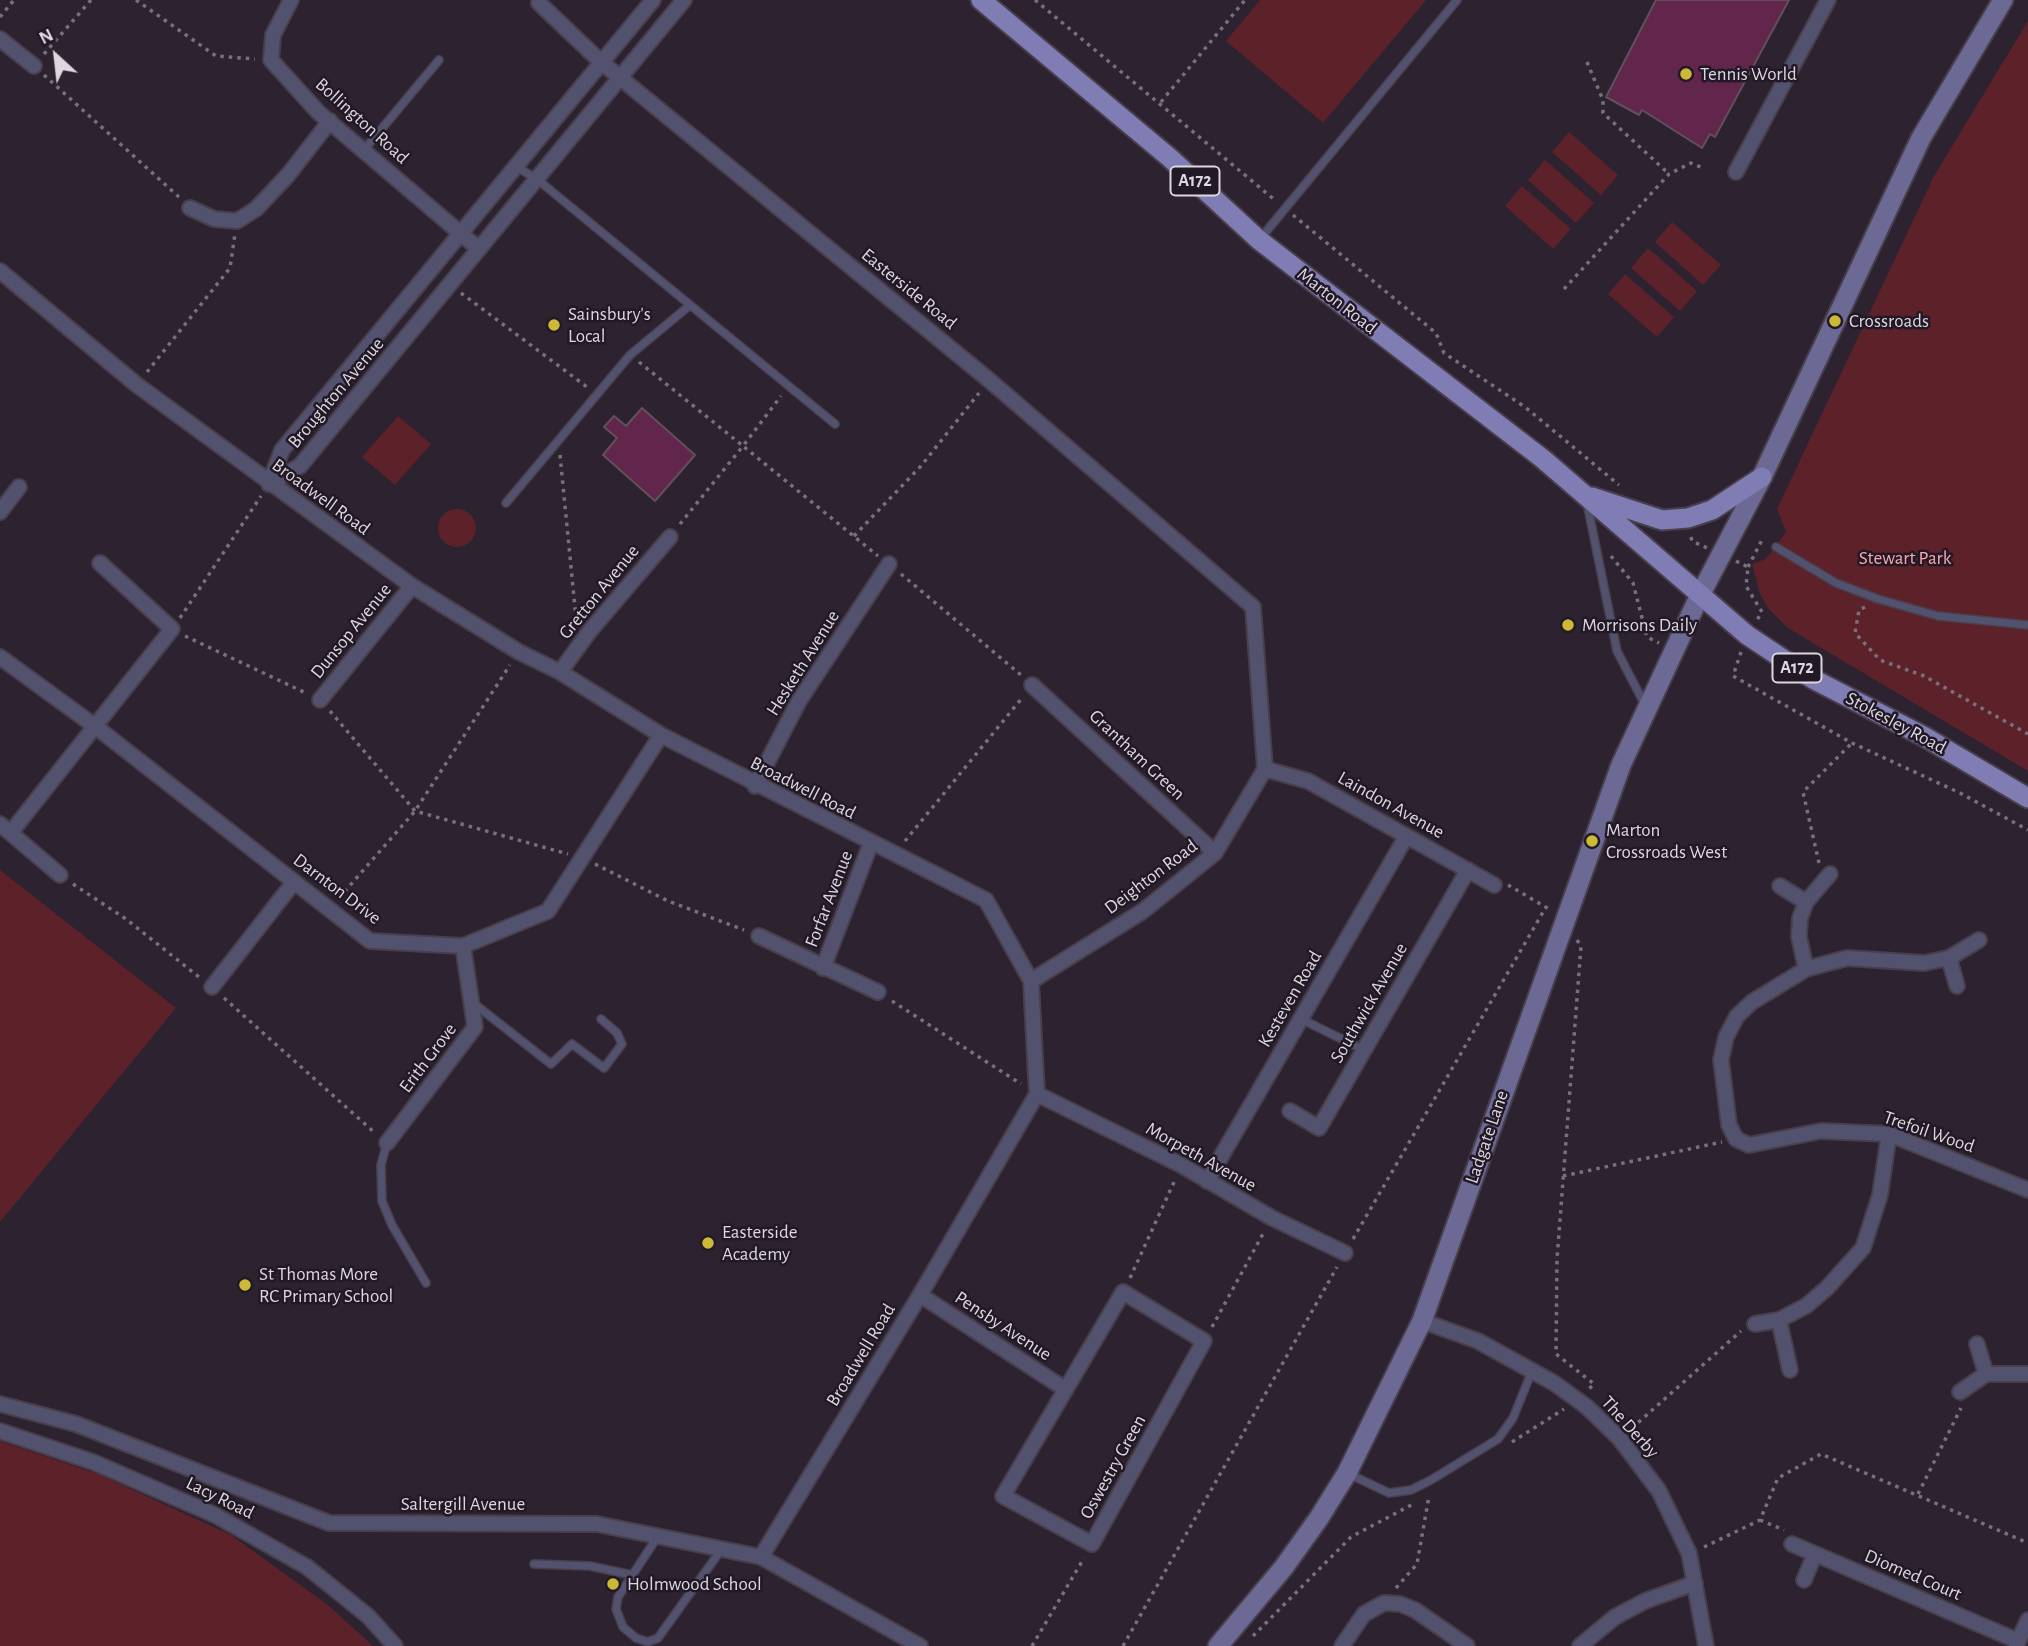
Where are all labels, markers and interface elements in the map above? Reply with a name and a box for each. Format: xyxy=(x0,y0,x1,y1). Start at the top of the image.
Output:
north arrow xyxy=(21,21,91,91)
text: N xyxy=(36,25,56,48)
place label: Tennis World xyxy=(1700,63,1797,85)
marker: Tennis World xyxy=(1678,66,1694,82)
street label: Bollington Road xyxy=(311,73,413,169)
road number: A172 xyxy=(1170,166,1220,196)
street label: Easterside Road xyxy=(857,244,961,334)
street label: Marton Road xyxy=(1292,263,1382,339)
place label: Sainsbury's Local xyxy=(568,303,651,347)
place label: Crossroads xyxy=(1849,310,1929,332)
marker: Crossroads xyxy=(1827,313,1843,329)
marker: Sainsbury's Local xyxy=(546,317,562,333)
street label: Broughton Avenue xyxy=(283,333,389,453)
street label: Broadwell Road xyxy=(268,454,374,540)
street label: Gretton Avenue xyxy=(554,540,644,644)
park label: Stewart Park xyxy=(1859,547,1951,569)
street label: Dunsop Avenue xyxy=(306,579,396,683)
street label: Hesketh Avenue xyxy=(762,606,844,720)
place label: Morrisons Daily xyxy=(1582,614,1697,636)
marker: Morrisons Daily xyxy=(1560,617,1576,633)
road number: A172 xyxy=(1772,654,1822,682)
street label: Stokesley Road xyxy=(1842,687,1950,759)
street label: Grantham Green xyxy=(1084,705,1190,805)
street label: Broadwell Road xyxy=(746,752,860,824)
street label: Laindon Avenue xyxy=(1334,766,1448,844)
place label: Marton Crossroads West xyxy=(1606,819,1727,863)
marker: Marton Crossroads West xyxy=(1584,833,1600,849)
street label: Deighton Road xyxy=(1100,835,1202,919)
street label: Forfar Avenue xyxy=(800,847,858,951)
street label: Darnton Drive xyxy=(289,849,385,929)
street label: Southwick Avenue xyxy=(1325,939,1413,1067)
street label: Kesteven Road xyxy=(1253,947,1327,1051)
street label: Erith Grove xyxy=(394,1019,462,1097)
street label: Ladgate Lane xyxy=(1460,1087,1514,1187)
street label: Trefoil Wood xyxy=(1880,1106,1978,1158)
street label: Morpeth Avenue xyxy=(1142,1117,1260,1197)
place label: Easterside Academy xyxy=(722,1221,798,1265)
marker: Easterside Academy xyxy=(700,1235,716,1251)
place label: St Thomas More RC Primary School xyxy=(259,1263,393,1307)
marker: St Thomas More RC Primary School xyxy=(237,1277,253,1293)
street label: Pensby Avenue xyxy=(950,1286,1056,1366)
street label: Broadwell Road xyxy=(821,1300,901,1410)
street label: The Derby xyxy=(1596,1391,1664,1463)
street label: Oswestry Green xyxy=(1075,1411,1151,1523)
street label: Lacy Road xyxy=(182,1472,258,1524)
street label: Saltergill Avenue xyxy=(401,1493,525,1515)
street label: Diomed Court xyxy=(1861,1544,1965,1606)
place label: Holmwood School xyxy=(627,1573,762,1595)
marker: Holmwood School xyxy=(605,1576,621,1592)

